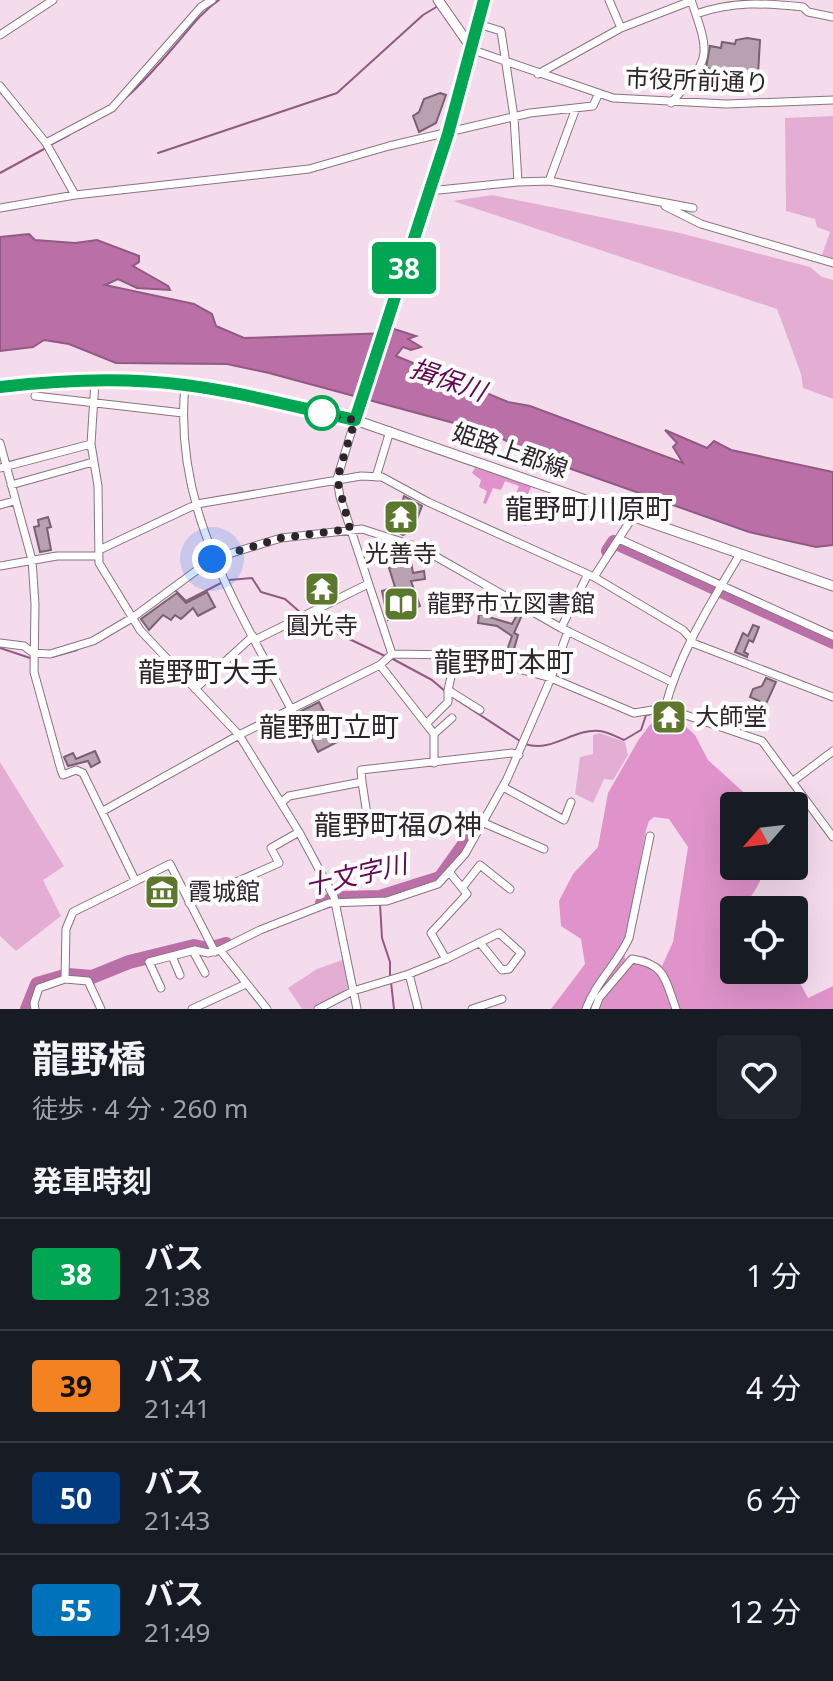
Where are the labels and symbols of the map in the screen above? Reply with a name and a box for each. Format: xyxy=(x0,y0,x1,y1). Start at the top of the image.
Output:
street label: 市役所前通り xyxy=(625,60,770,99)
line badge: 38 xyxy=(368,242,440,294)
water label: 揖保川 xyxy=(406,349,494,410)
unlabelled marker xyxy=(305,396,339,430)
street label: 姫路上郡線 xyxy=(448,414,573,485)
district label: 龍野町川原町 xyxy=(505,489,673,527)
temple icon: 光善寺 xyxy=(382,498,420,536)
place label: 光善寺 xyxy=(365,536,437,569)
your location xyxy=(192,539,232,579)
temple icon: 圓光寺 xyxy=(303,570,341,608)
library icon: 龍野市立図書館 xyxy=(382,585,420,623)
place label: 龍野市立図書館 xyxy=(427,586,595,619)
place label: 圓光寺 xyxy=(286,608,358,641)
district label: 龍野町本町 xyxy=(434,642,574,680)
district label: 龍野町大手 xyxy=(138,652,278,690)
temple icon: 大師堂 xyxy=(650,698,688,736)
place label: 大師堂 xyxy=(695,699,767,732)
district label: 龍野町立町 xyxy=(259,707,399,745)
north arrow xyxy=(720,792,808,880)
district label: 龍野町福の神 xyxy=(314,805,482,843)
water label: 十文字川 xyxy=(301,844,413,903)
museum icon: 霞城館 xyxy=(143,873,181,911)
place label: 霞城館 xyxy=(188,874,260,907)

